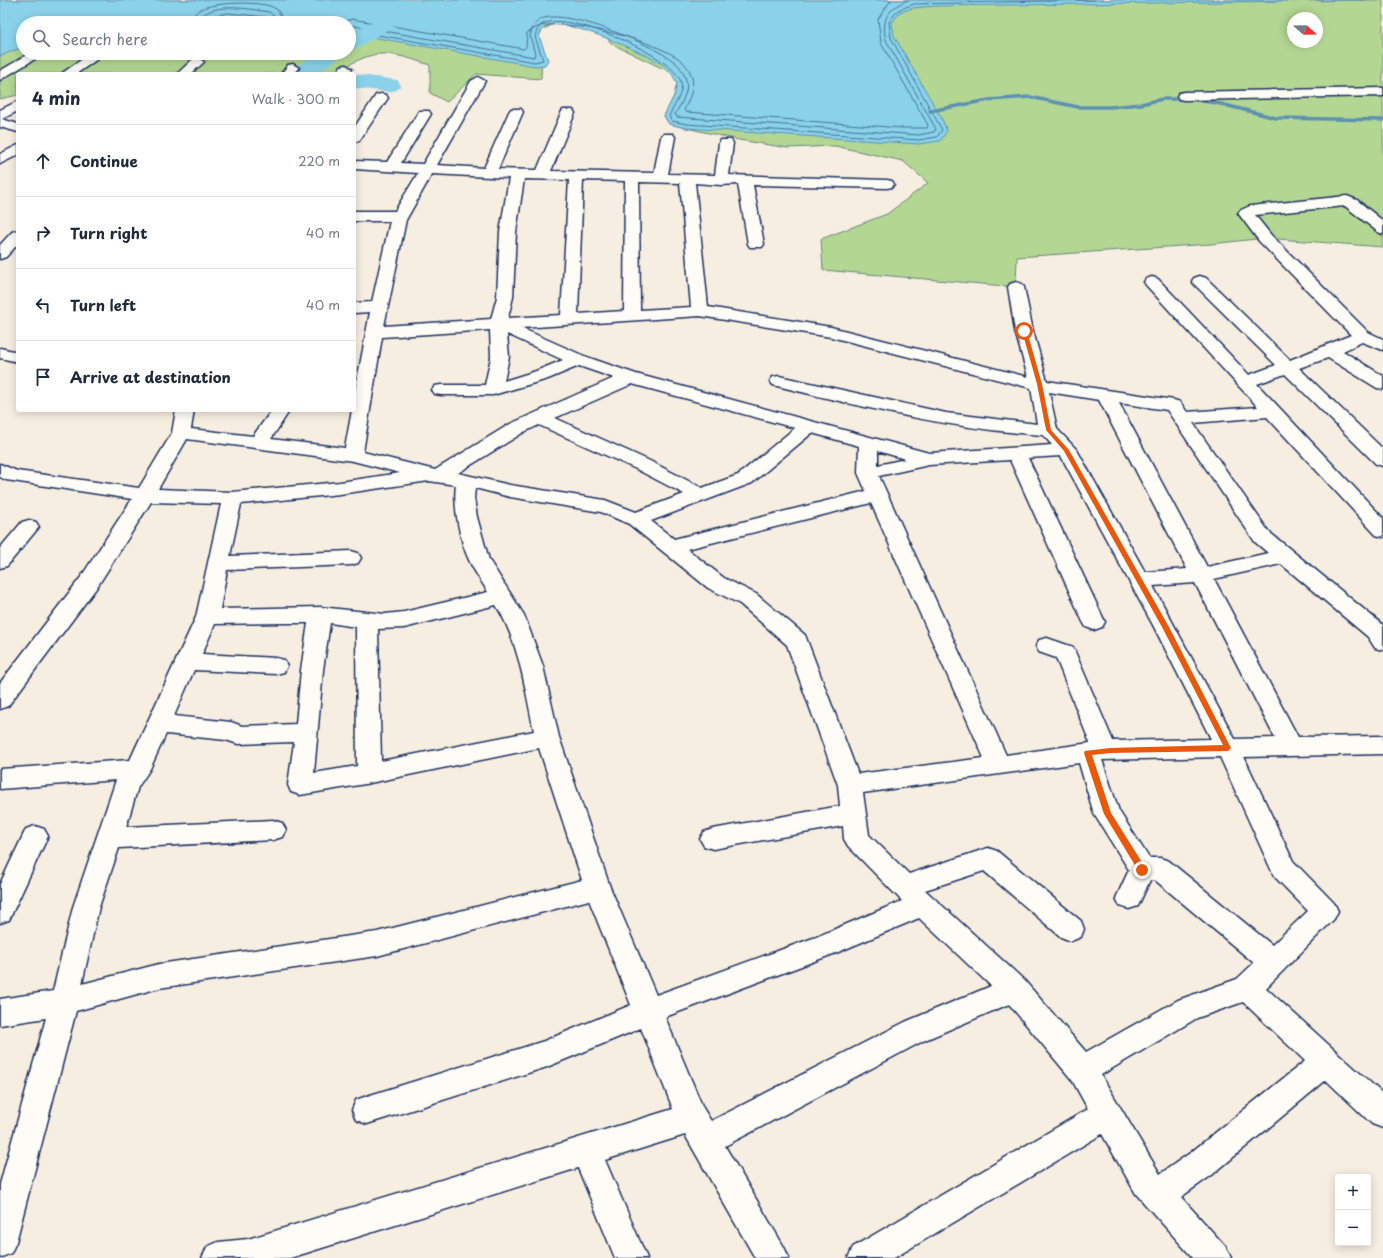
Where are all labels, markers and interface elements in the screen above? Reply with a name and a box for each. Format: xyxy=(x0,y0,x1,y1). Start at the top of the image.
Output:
north arrow xyxy=(1287,12,1323,48)
search box xyxy=(16,16,356,60)
icon: search xyxy=(30,27,52,49)
text: Search here xyxy=(62,27,148,50)
text: 4 min xyxy=(32,85,80,111)
text: Walk · 300 m xyxy=(252,89,340,108)
text: Continue xyxy=(70,149,138,172)
icon: ahead xyxy=(32,150,54,172)
text: 220 m xyxy=(298,151,340,170)
text: Turn right xyxy=(70,221,147,244)
icon: right xyxy=(32,222,54,244)
text: 40 m xyxy=(306,223,340,242)
text: Turn left xyxy=(70,293,136,316)
icon: left xyxy=(32,294,54,316)
text: 40 m xyxy=(306,295,340,314)
route start xyxy=(1015,322,1033,340)
text: Arrive at destination xyxy=(70,365,231,388)
icon: arrive xyxy=(32,366,54,388)
route end xyxy=(1133,861,1151,879)
map controls xyxy=(1335,1174,1371,1246)
button: + xyxy=(1335,1174,1371,1210)
button: − xyxy=(1335,1210,1371,1246)

